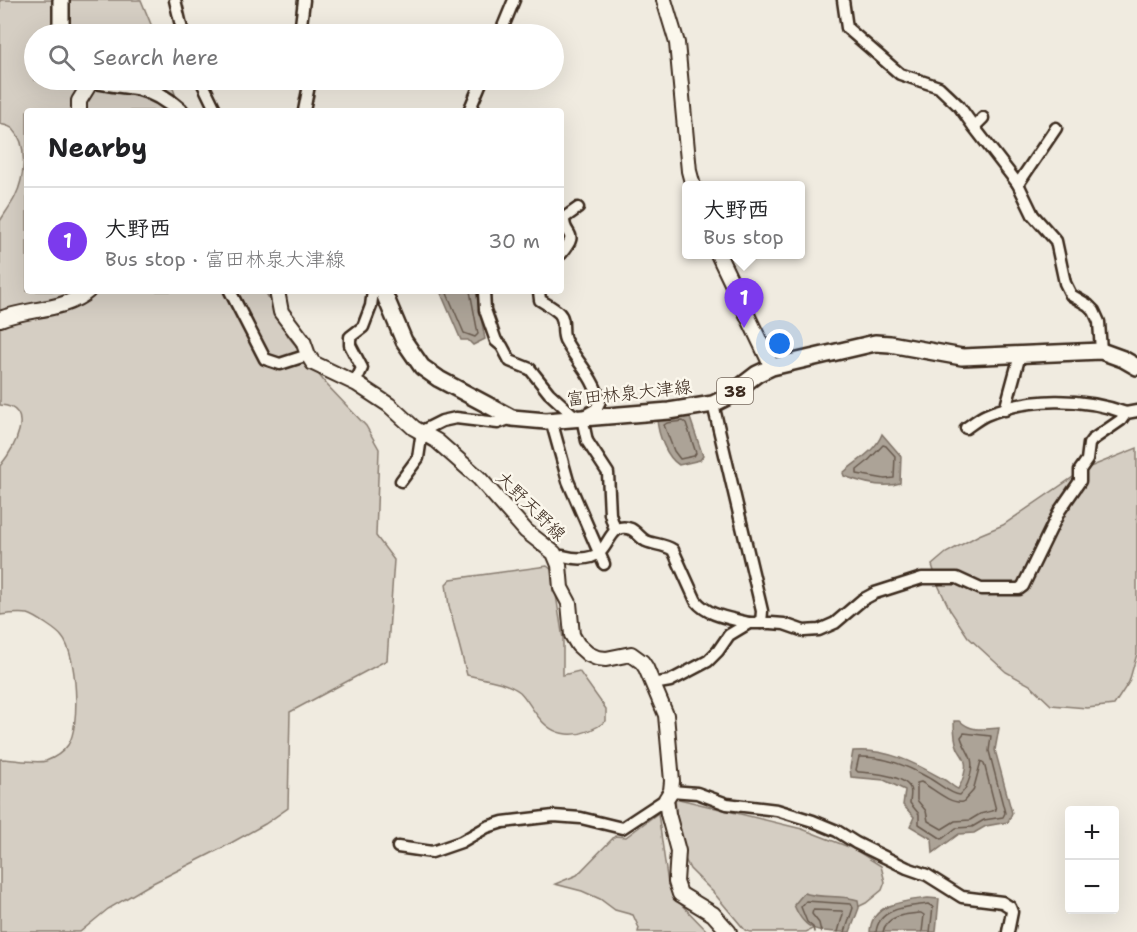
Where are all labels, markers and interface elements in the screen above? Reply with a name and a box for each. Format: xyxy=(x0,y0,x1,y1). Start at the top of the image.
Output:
search box xyxy=(24,24,564,90)
icon: search xyxy=(45,41,78,74)
text: Search here xyxy=(93,43,219,72)
text: Nearby xyxy=(48,130,147,165)
popup xyxy=(682,181,805,259)
text: 大野西 xyxy=(703,195,769,224)
text: 大野西 xyxy=(105,214,171,243)
text: Bus stop xyxy=(703,224,784,250)
text: 1 xyxy=(63,228,72,254)
text: 30 m xyxy=(488,228,540,254)
text: Bus stop · 富田林泉大津線 xyxy=(105,246,345,272)
pin: 1 xyxy=(724,278,764,328)
your location xyxy=(765,329,794,358)
street label: 富田林泉大津線 xyxy=(565,374,693,412)
road number: 38 xyxy=(717,378,753,404)
street label: 大野天野線 xyxy=(491,466,571,546)
map controls xyxy=(1065,806,1119,914)
button: + xyxy=(1065,806,1119,860)
button: − xyxy=(1065,860,1119,914)

